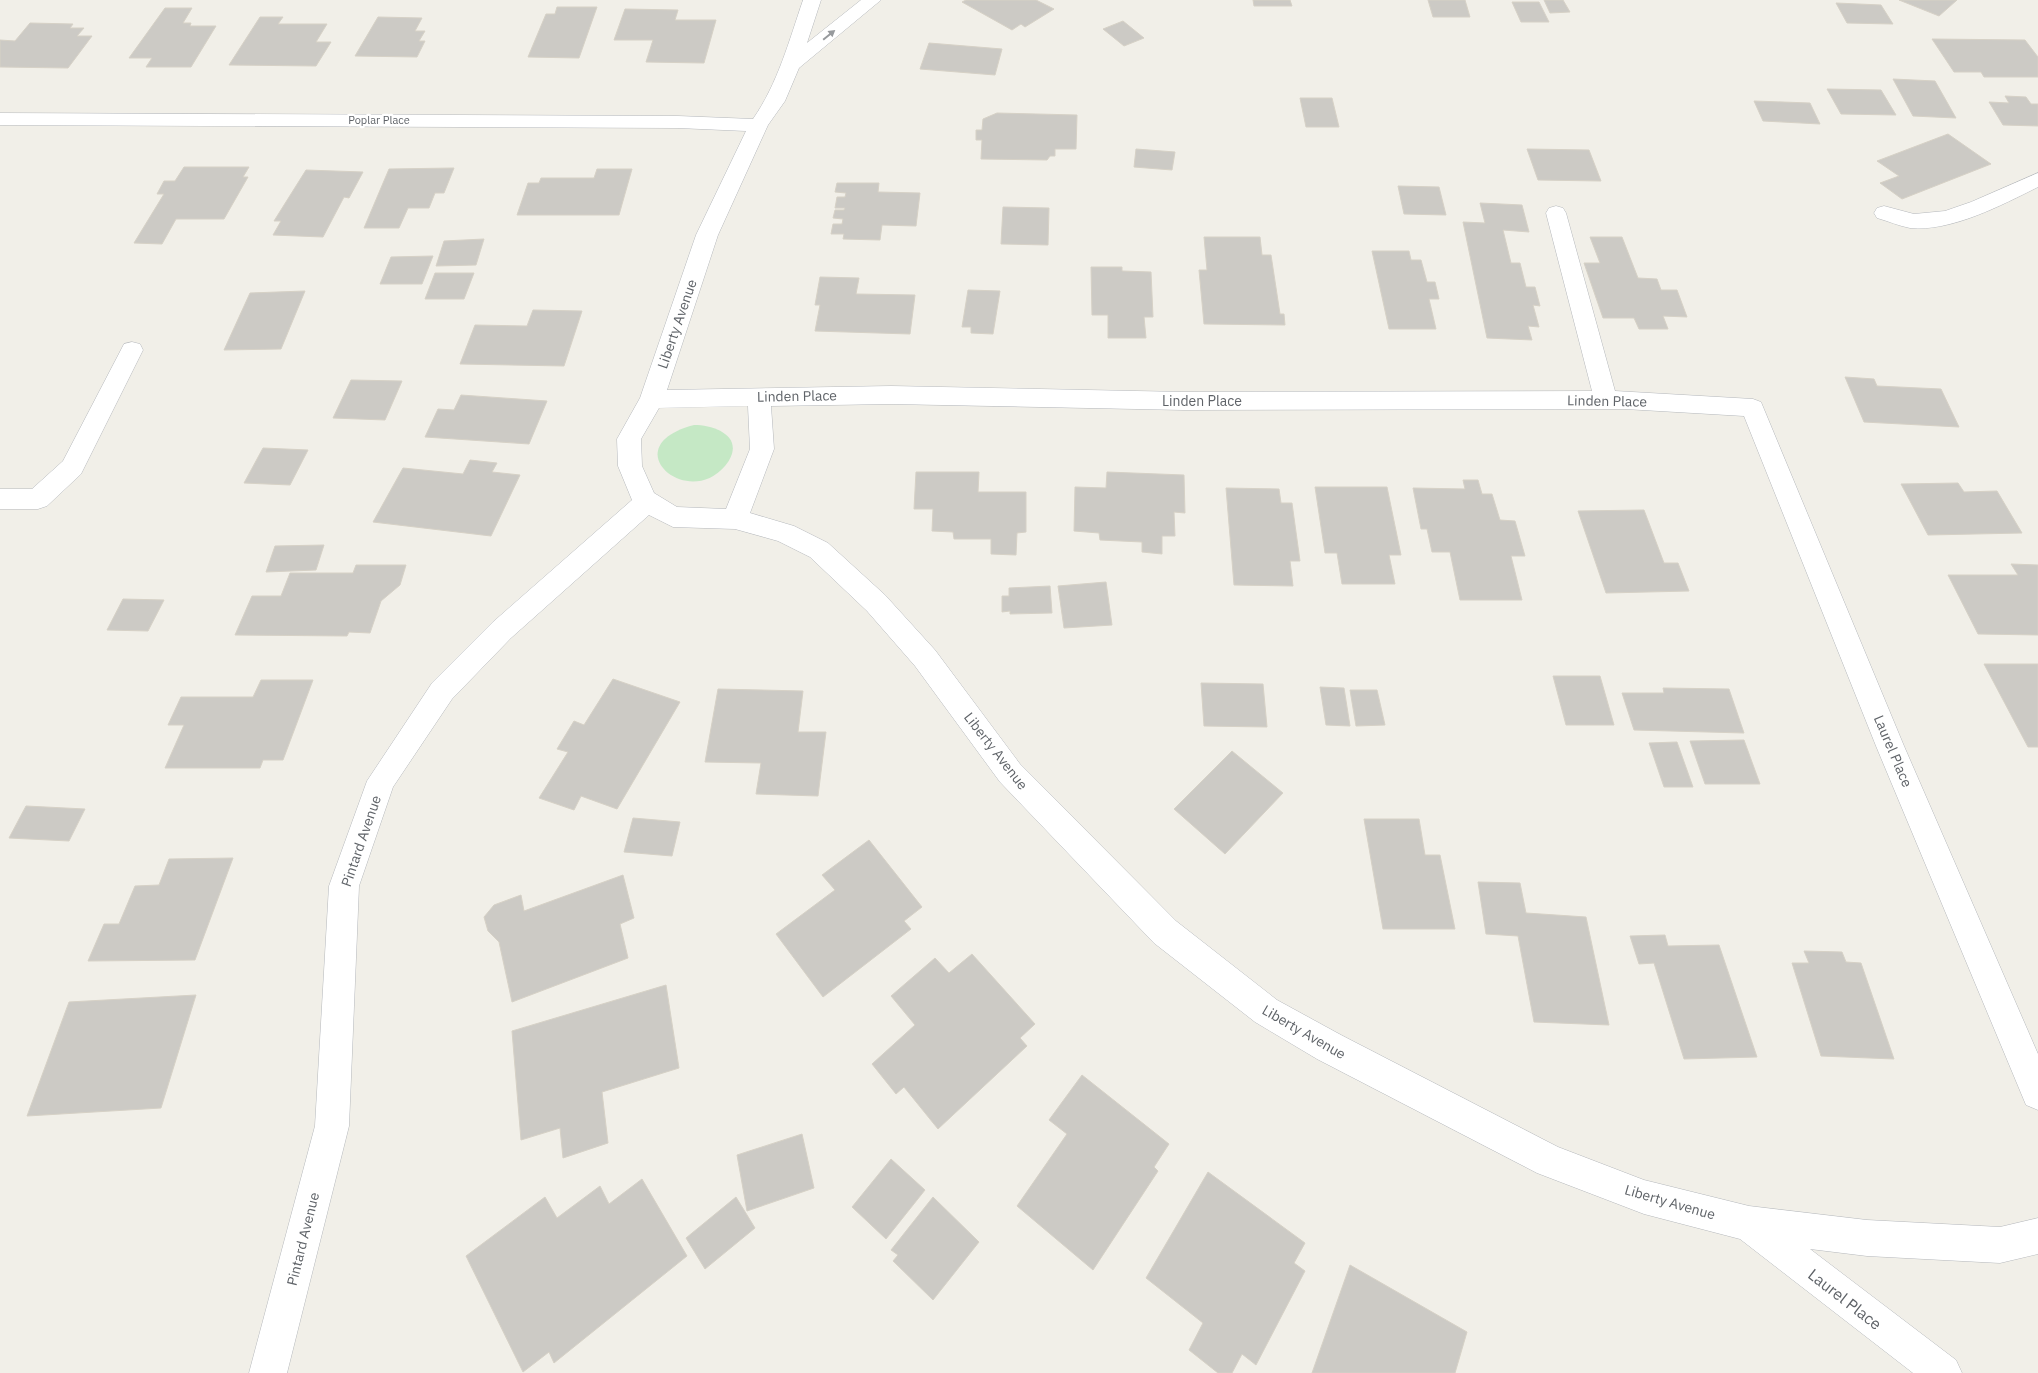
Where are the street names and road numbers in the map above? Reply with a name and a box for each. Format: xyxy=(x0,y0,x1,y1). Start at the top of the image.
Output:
street label: Poplar Place xyxy=(348,113,410,127)
street label: Liberty Avenue xyxy=(653,277,701,371)
street label: Linden Place xyxy=(757,386,837,406)
street label: Linden Place xyxy=(1567,391,1647,411)
street label: Linden Place xyxy=(1162,392,1242,410)
street label: Liberty Avenue xyxy=(960,709,1032,794)
street label: Laurel Place xyxy=(1870,712,1916,790)
street label: Pintard Avenue xyxy=(337,793,385,889)
street label: Liberty Avenue xyxy=(1259,1001,1349,1063)
street label: Liberty Avenue xyxy=(1623,1180,1718,1224)
street label: Pintard Avenue xyxy=(283,1190,323,1288)
street label: Laurel Place xyxy=(1804,1264,1886,1334)

